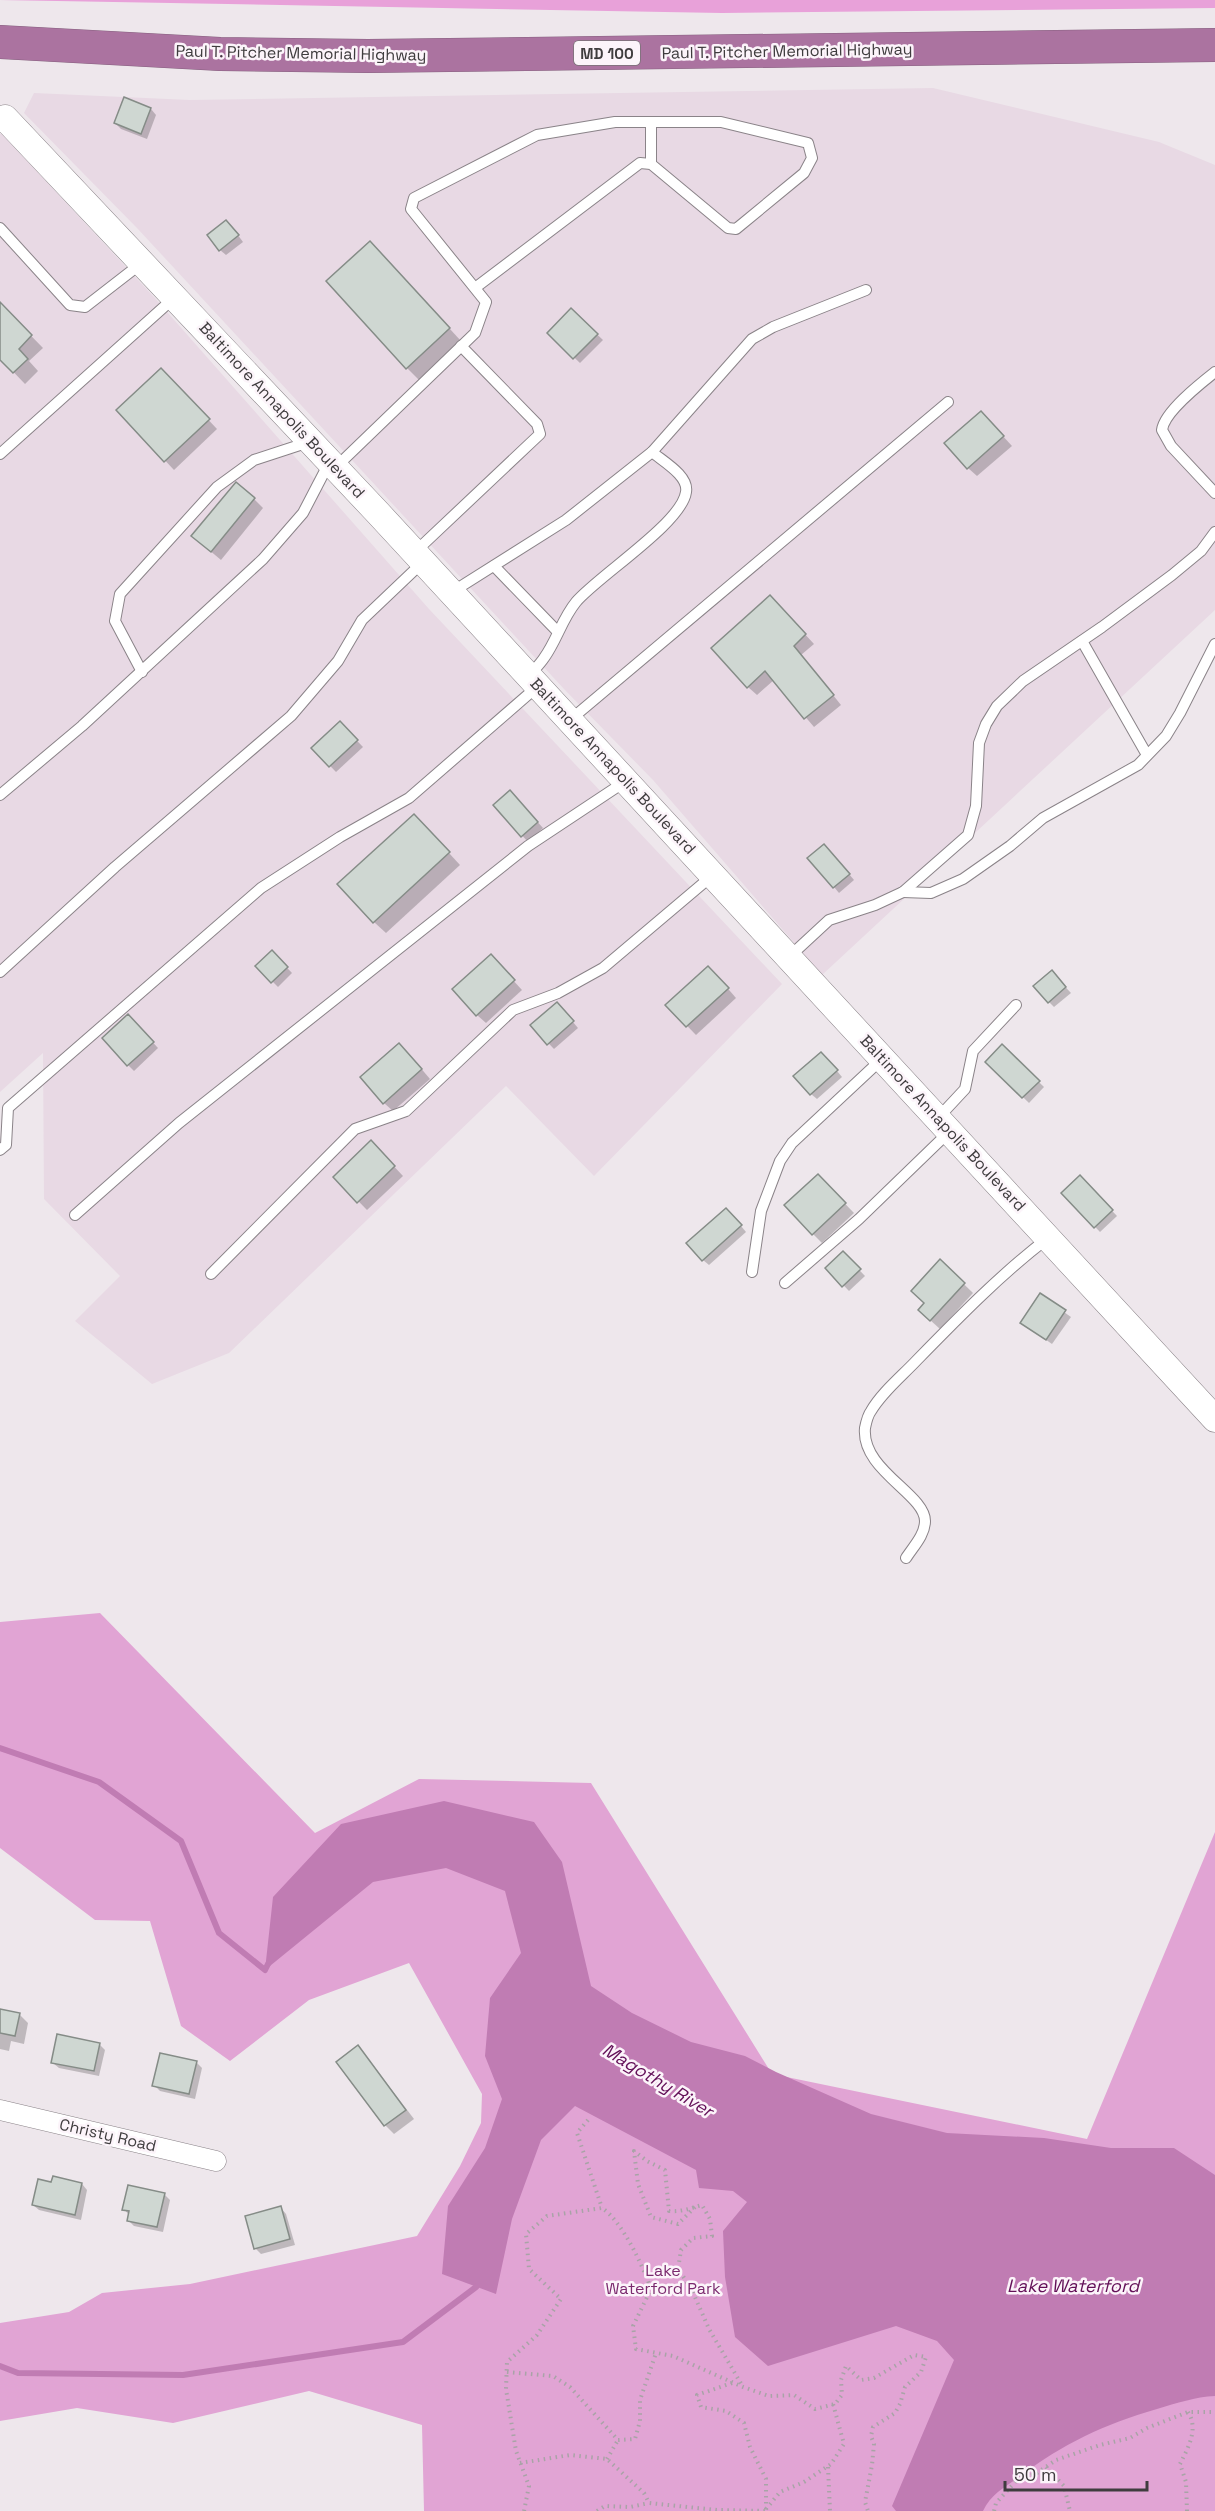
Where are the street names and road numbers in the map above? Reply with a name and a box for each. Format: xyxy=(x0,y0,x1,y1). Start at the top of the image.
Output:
street label: Paul T. Pitcher Memorial Highway xyxy=(661,38,913,64)
street label: Paul T. Pitcher Memorial Highway xyxy=(175,40,427,66)
road number: MD 100 xyxy=(574,41,640,65)
street label: Baltimore Annapolis Boulevard xyxy=(194,317,370,503)
street label: Baltimore Annapolis Boulevard xyxy=(525,673,701,859)
street label: Baltimore Annapolis Boulevard xyxy=(855,1030,1031,1216)
street label: Christy Road xyxy=(57,2114,159,2156)

